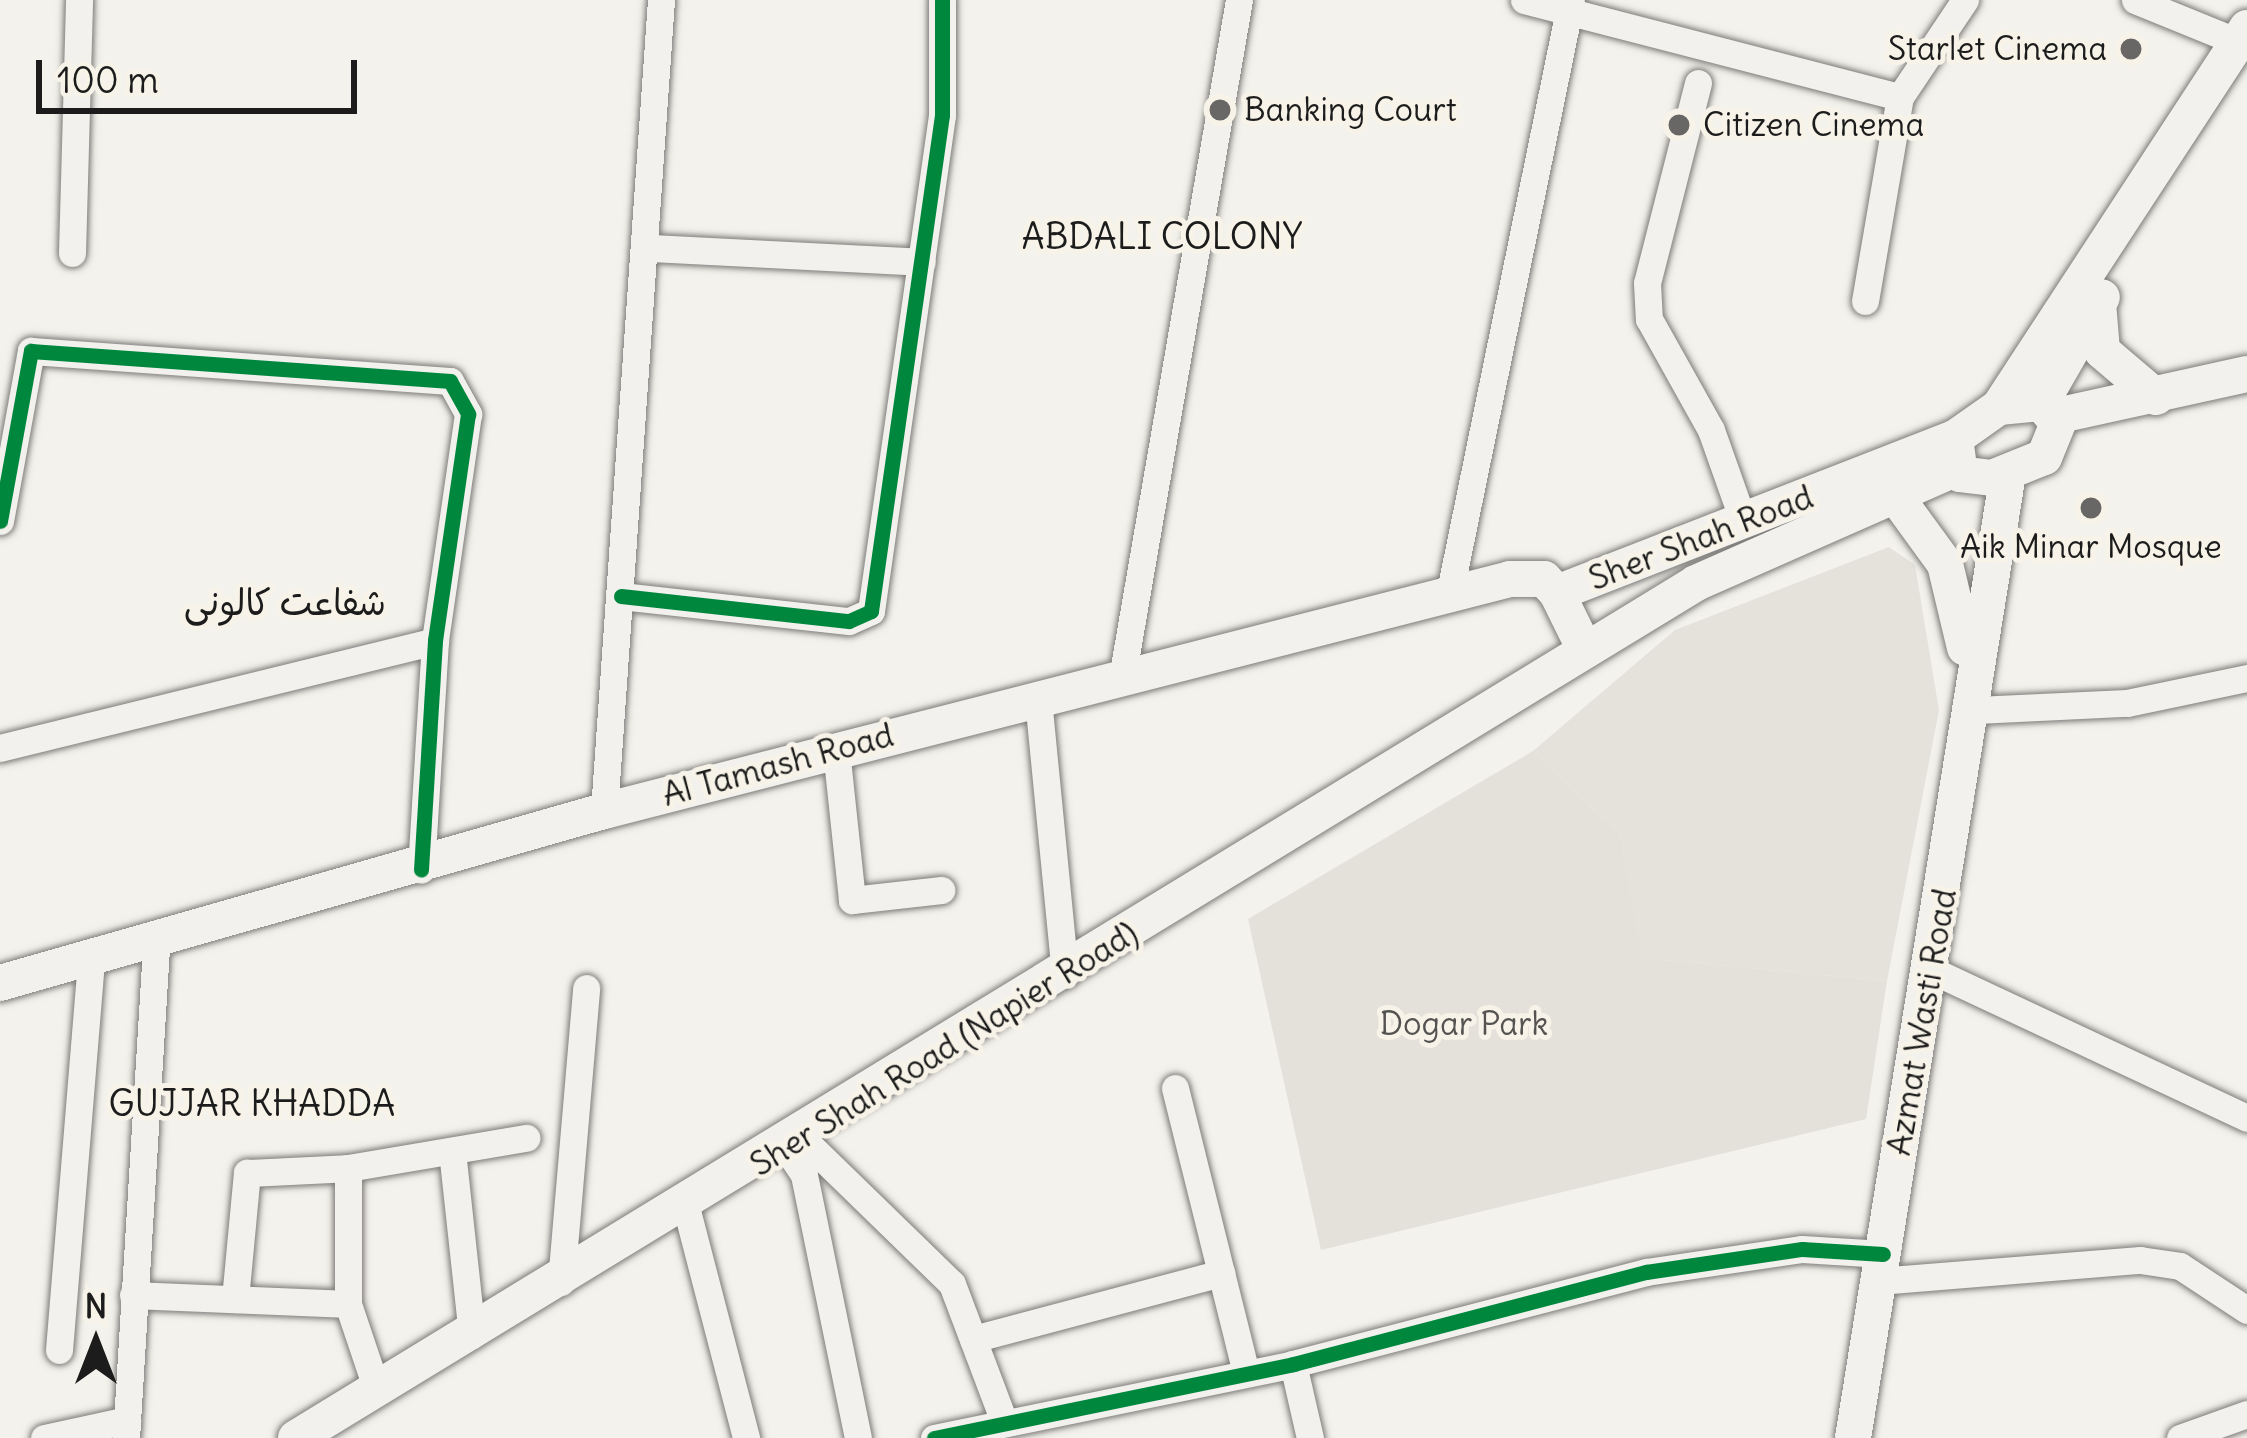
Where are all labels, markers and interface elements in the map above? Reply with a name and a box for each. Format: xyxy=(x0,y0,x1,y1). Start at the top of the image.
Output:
place label: Starlet Cinema xyxy=(1888,29,2107,69)
scale bar xyxy=(42,36,363,110)
marker: Starlet Cinema xyxy=(2118,36,2144,62)
text: 100 m xyxy=(57,58,159,103)
place label: Banking Court xyxy=(1244,90,1457,130)
marker: Banking Court xyxy=(1207,97,1233,123)
place label: Citizen Cinema xyxy=(1703,105,1924,145)
marker: Citizen Cinema xyxy=(1666,112,1692,138)
district label: ABDALI COLONY xyxy=(1002,215,1322,259)
street label: Sher Shah Road xyxy=(1583,477,1819,599)
marker: Aik Minar Mosque xyxy=(2078,495,2104,521)
place label: Aik Minar Mosque xyxy=(1960,527,2222,567)
district label: شفاعت کالونی xyxy=(184,581,386,625)
street label: Al Tamash Road xyxy=(658,715,898,815)
street label: Azmat Wasti Road xyxy=(1879,885,1965,1159)
street label: Sher Shah Road (Napier Road) xyxy=(743,913,1145,1185)
park label: Dogar Park xyxy=(1380,1004,1548,1044)
district label: GUJJAR KHADDA xyxy=(89,1082,415,1126)
north arrow xyxy=(36,1282,156,1402)
text: N xyxy=(85,1285,107,1327)

